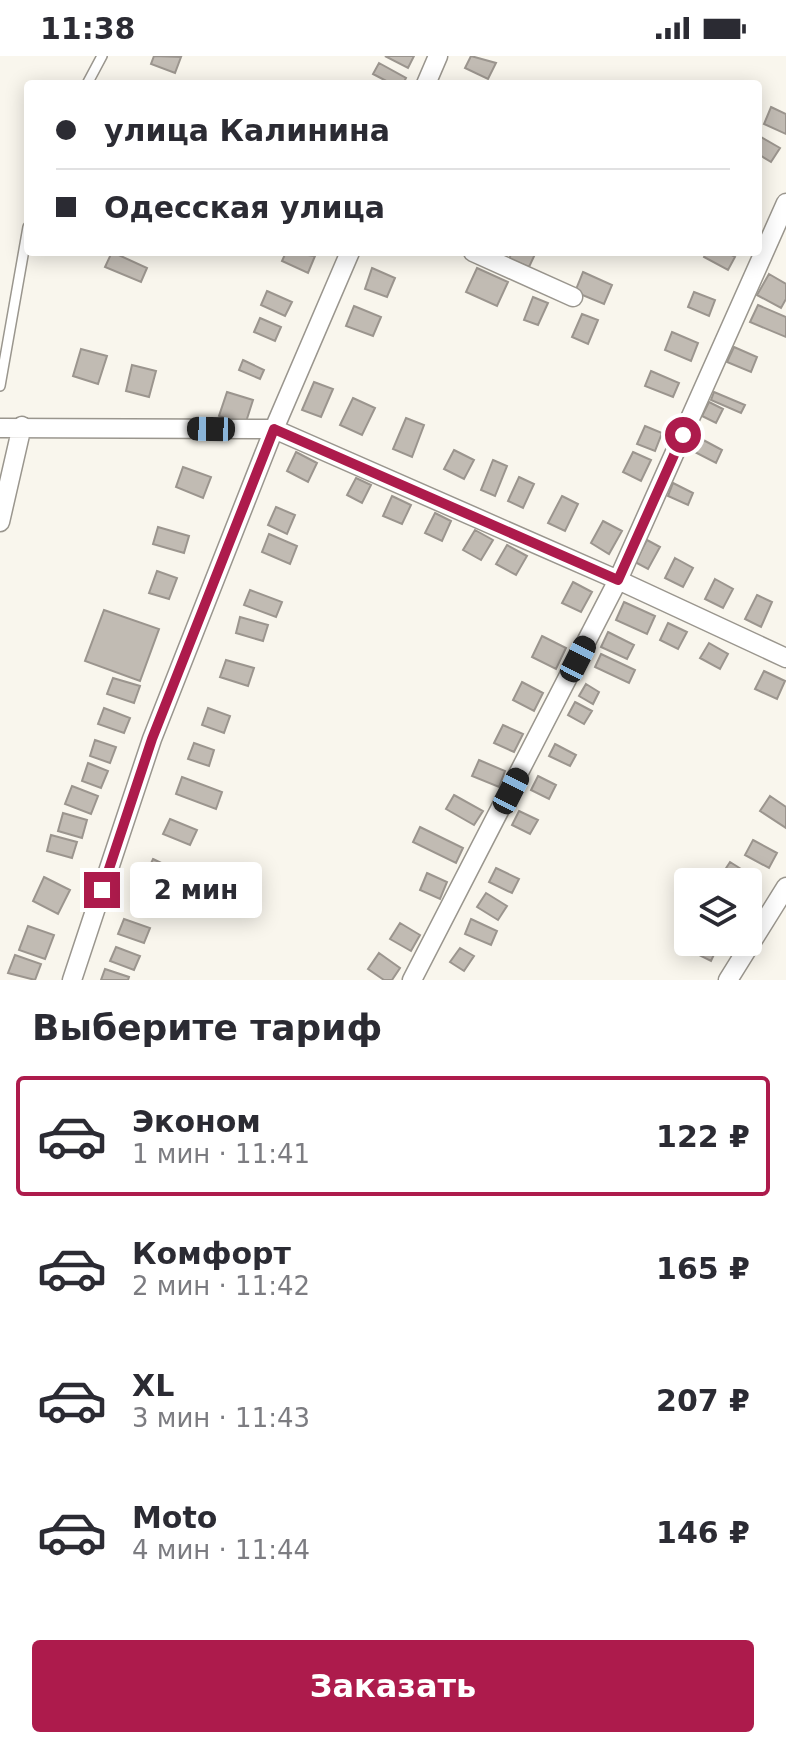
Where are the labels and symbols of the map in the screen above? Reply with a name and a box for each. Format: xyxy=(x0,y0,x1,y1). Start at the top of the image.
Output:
car xyxy=(187,417,235,441)
route start xyxy=(665,417,701,453)
car xyxy=(556,632,600,686)
car xyxy=(489,764,533,818)
callout: 2 мин xyxy=(130,862,262,918)
route end xyxy=(84,872,120,908)

